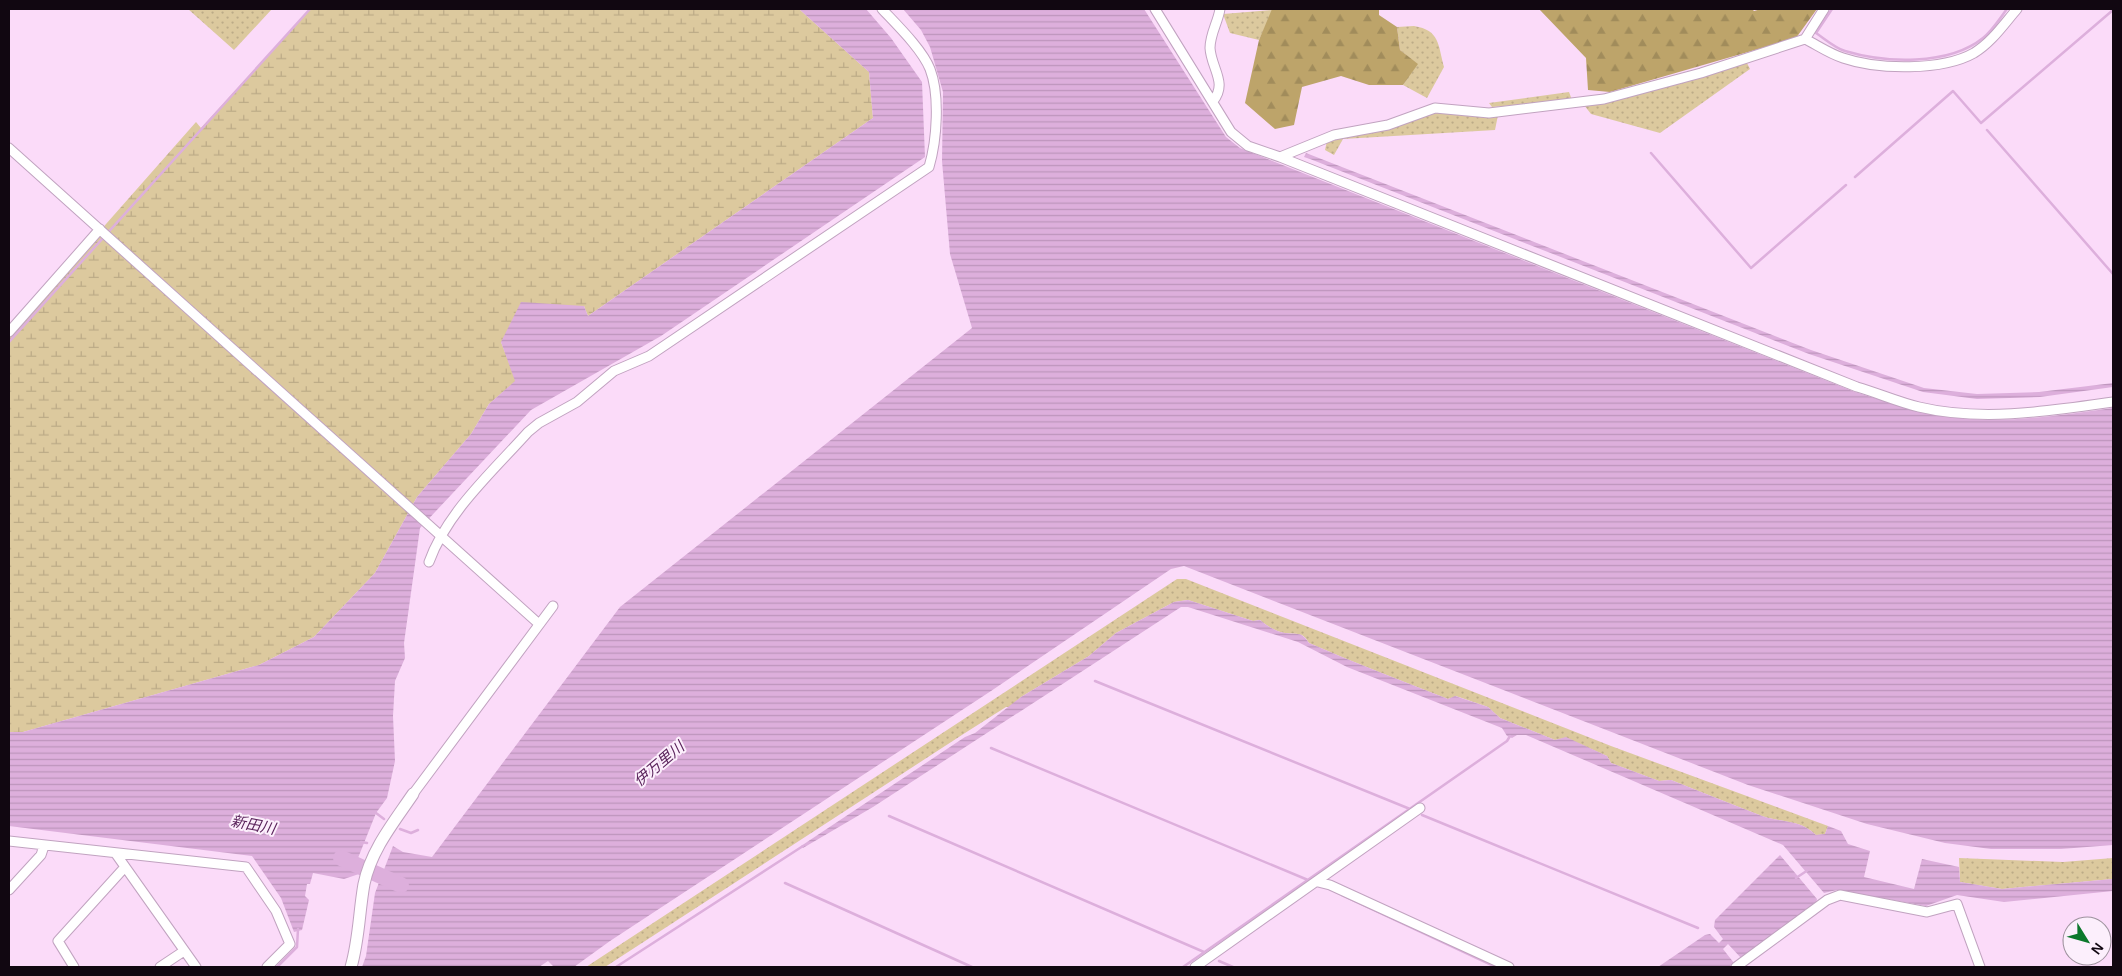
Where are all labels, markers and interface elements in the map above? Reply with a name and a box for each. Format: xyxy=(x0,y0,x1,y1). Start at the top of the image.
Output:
water label: 伊万里川 xyxy=(630,737,689,789)
water label: 新田川 xyxy=(229,812,279,838)
north arrow xyxy=(2062,916,2112,966)
text: N xyxy=(2088,940,2107,958)

